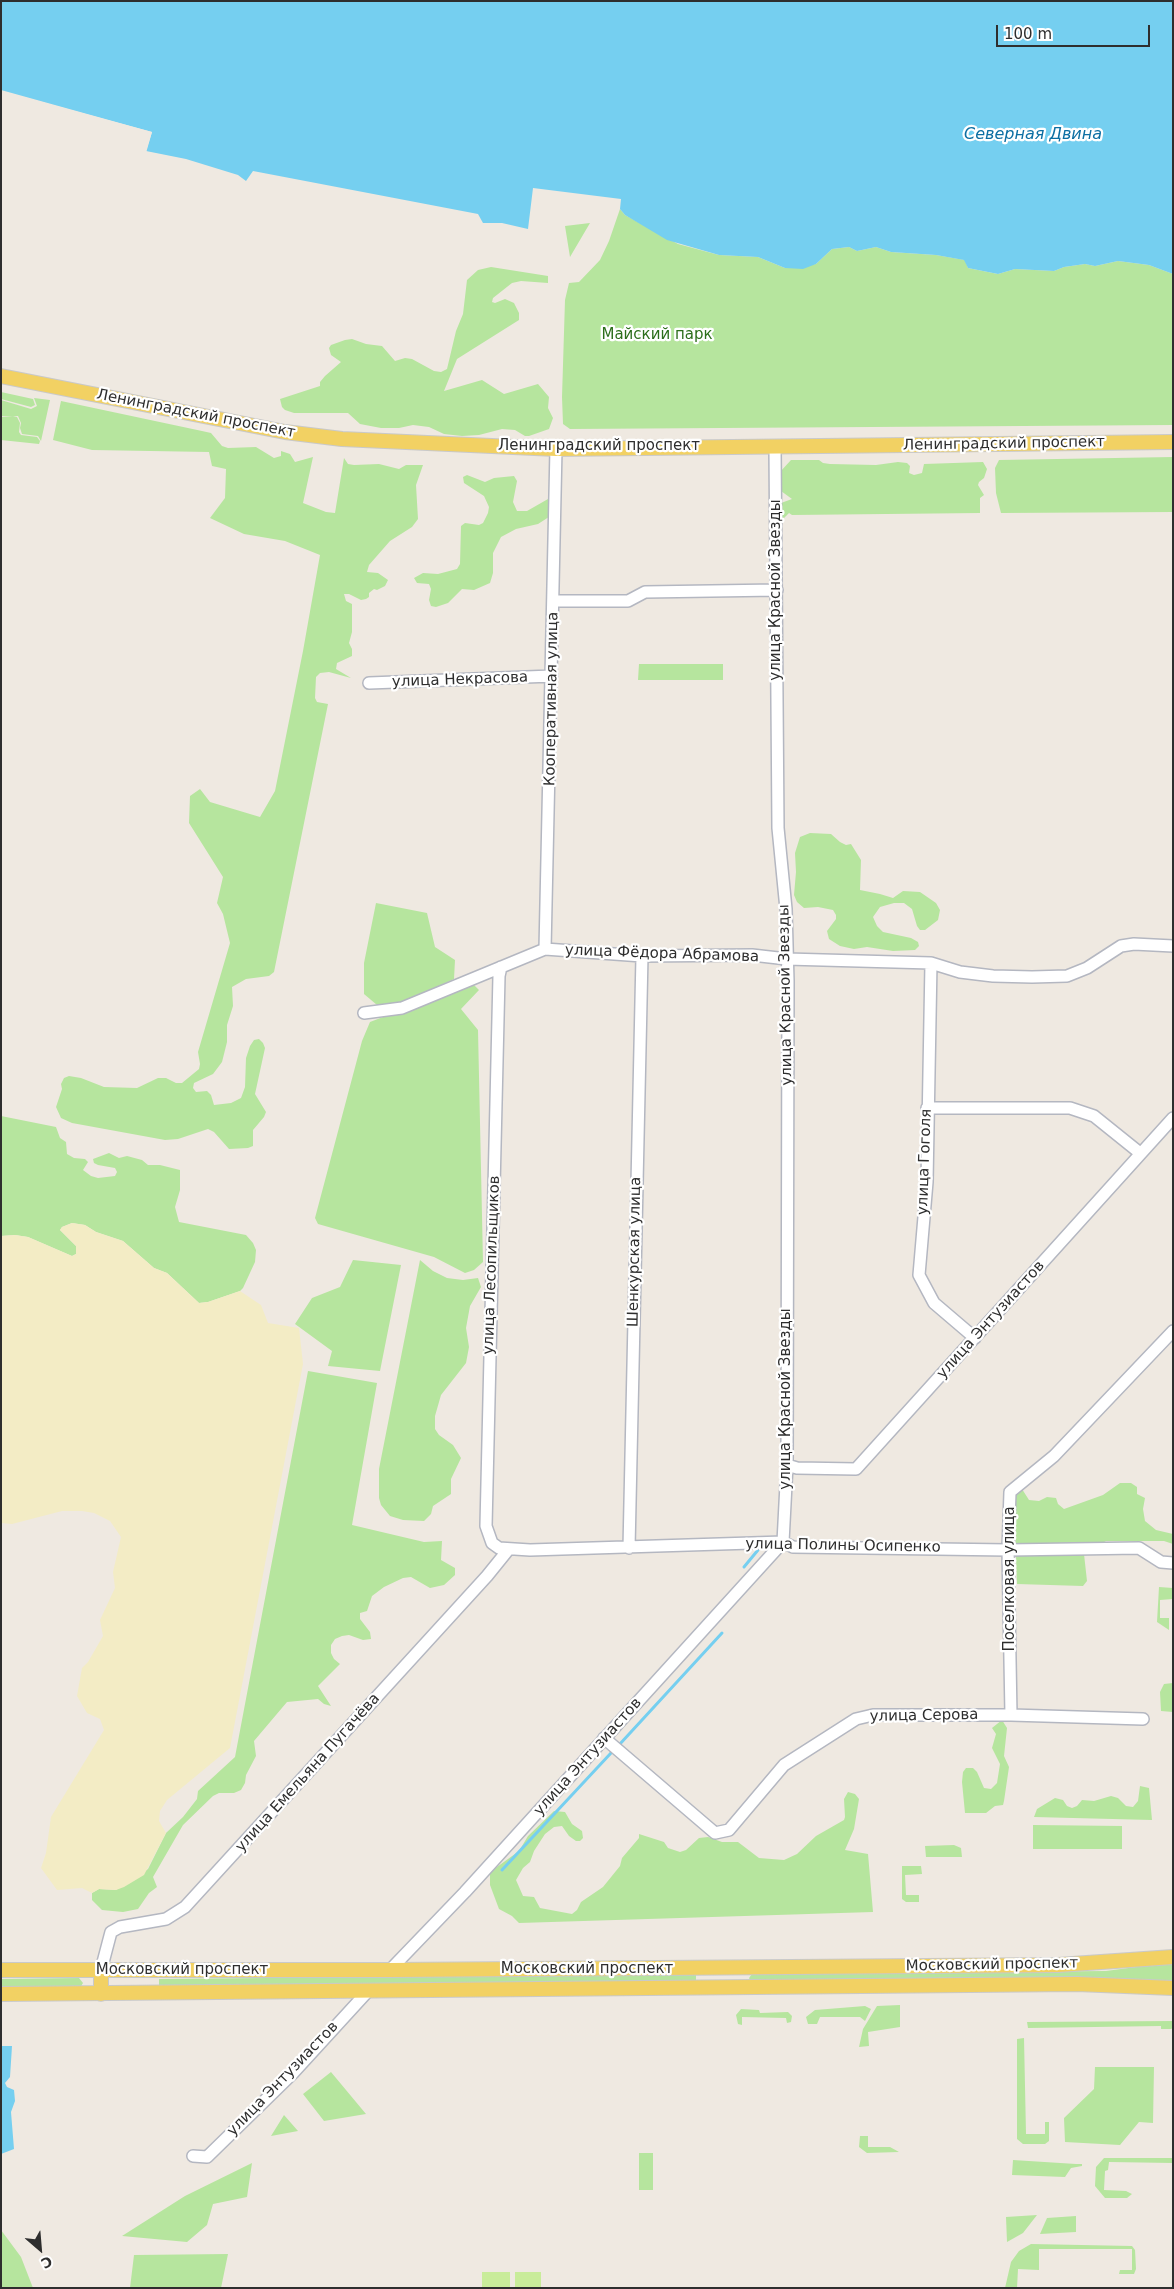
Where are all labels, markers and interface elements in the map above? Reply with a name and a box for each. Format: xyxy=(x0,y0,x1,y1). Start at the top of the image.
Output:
scale bar xyxy=(999,15,1153,47)
text: 100 m xyxy=(1004,25,1052,43)
water label: Северная Двина xyxy=(964,125,1102,145)
park label: Майский парк xyxy=(601,326,713,344)
street label: Ленинградский проспект xyxy=(95,386,297,442)
street label: Ленинградский проспект xyxy=(903,433,1105,455)
street label: Ленинградский проспект xyxy=(498,437,700,455)
street label: улица Красной Звезды xyxy=(767,499,785,681)
street label: Кооперативная улица xyxy=(541,612,563,786)
street label: улица Некрасова xyxy=(392,669,528,691)
street label: улица Красной Звезды xyxy=(775,904,797,1086)
street label: улица Фёдора Абрамова xyxy=(565,942,759,966)
street label: улица Гоголя xyxy=(914,1109,936,1215)
street label: улица Лесопильщиков xyxy=(480,1175,504,1355)
street label: Шенкурская улица xyxy=(625,1177,645,1327)
street label: улица Энтузиастов xyxy=(933,1257,1049,1383)
street label: улица Красной Звезды xyxy=(777,1308,795,1490)
street label: Поселковая улица xyxy=(1001,1506,1019,1652)
street label: улица Полины Осипенко xyxy=(745,1535,941,1557)
street label: улица Емельяна Пугачёва xyxy=(232,1690,384,1856)
street label: улица Энтузиастов xyxy=(530,1694,646,1820)
street label: улица Серова xyxy=(869,1706,979,1726)
street label: Московский проспект xyxy=(906,1954,1078,1976)
street label: Московский проспект xyxy=(501,1960,673,1978)
street label: Московский проспект xyxy=(96,1961,268,1979)
street label: улица Энтузиастов xyxy=(224,2018,342,2140)
north arrow xyxy=(15,2224,65,2274)
text: С xyxy=(39,2253,55,2272)

